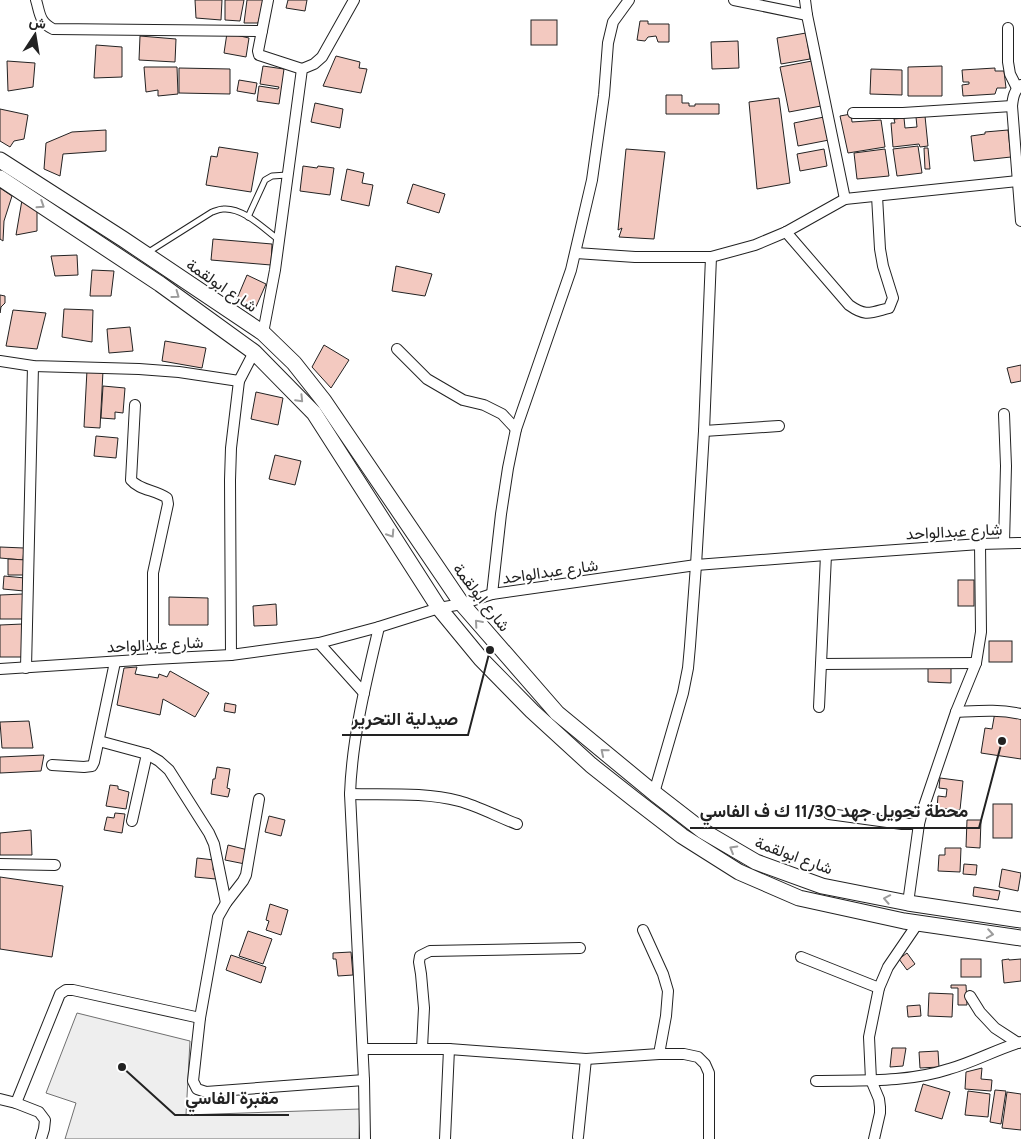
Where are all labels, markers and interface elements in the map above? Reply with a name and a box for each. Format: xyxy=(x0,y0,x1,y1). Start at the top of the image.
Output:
north arrow xyxy=(10,10,60,60)
text: ش xyxy=(28,12,48,33)
one-way arrow xyxy=(35,199,44,208)
street label: شارع ابولقمة xyxy=(182,255,261,318)
one-way arrow xyxy=(170,289,180,298)
one-way arrow xyxy=(294,393,303,402)
street label: شارع عبدالواحد xyxy=(905,519,1003,546)
one-way arrow xyxy=(384,528,394,537)
street label: شارع عبدالواحد xyxy=(501,555,599,590)
street label: شارع ابولقمة xyxy=(447,559,514,636)
one-way arrow xyxy=(475,620,484,629)
street label: شارع عبدالواحد xyxy=(106,632,204,659)
callout: صيدلية التحرير xyxy=(342,702,468,735)
text: صيدلية التحرير xyxy=(351,708,458,730)
one-way arrow xyxy=(601,749,610,757)
callout: محطة تحويل جهد 11/30 ك ف الفاسي xyxy=(690,795,979,828)
text: محطة تحويل جهد 11/30 ك ف الفاسي xyxy=(700,800,968,826)
street label: شارع ابولقمة xyxy=(752,833,835,880)
one-way arrow xyxy=(730,846,739,856)
one-way arrow xyxy=(883,894,891,905)
one-way arrow xyxy=(986,928,994,939)
callout: مقبرة الفاسي xyxy=(175,1082,289,1115)
text: مقبرة الفاسي xyxy=(185,1087,279,1113)

